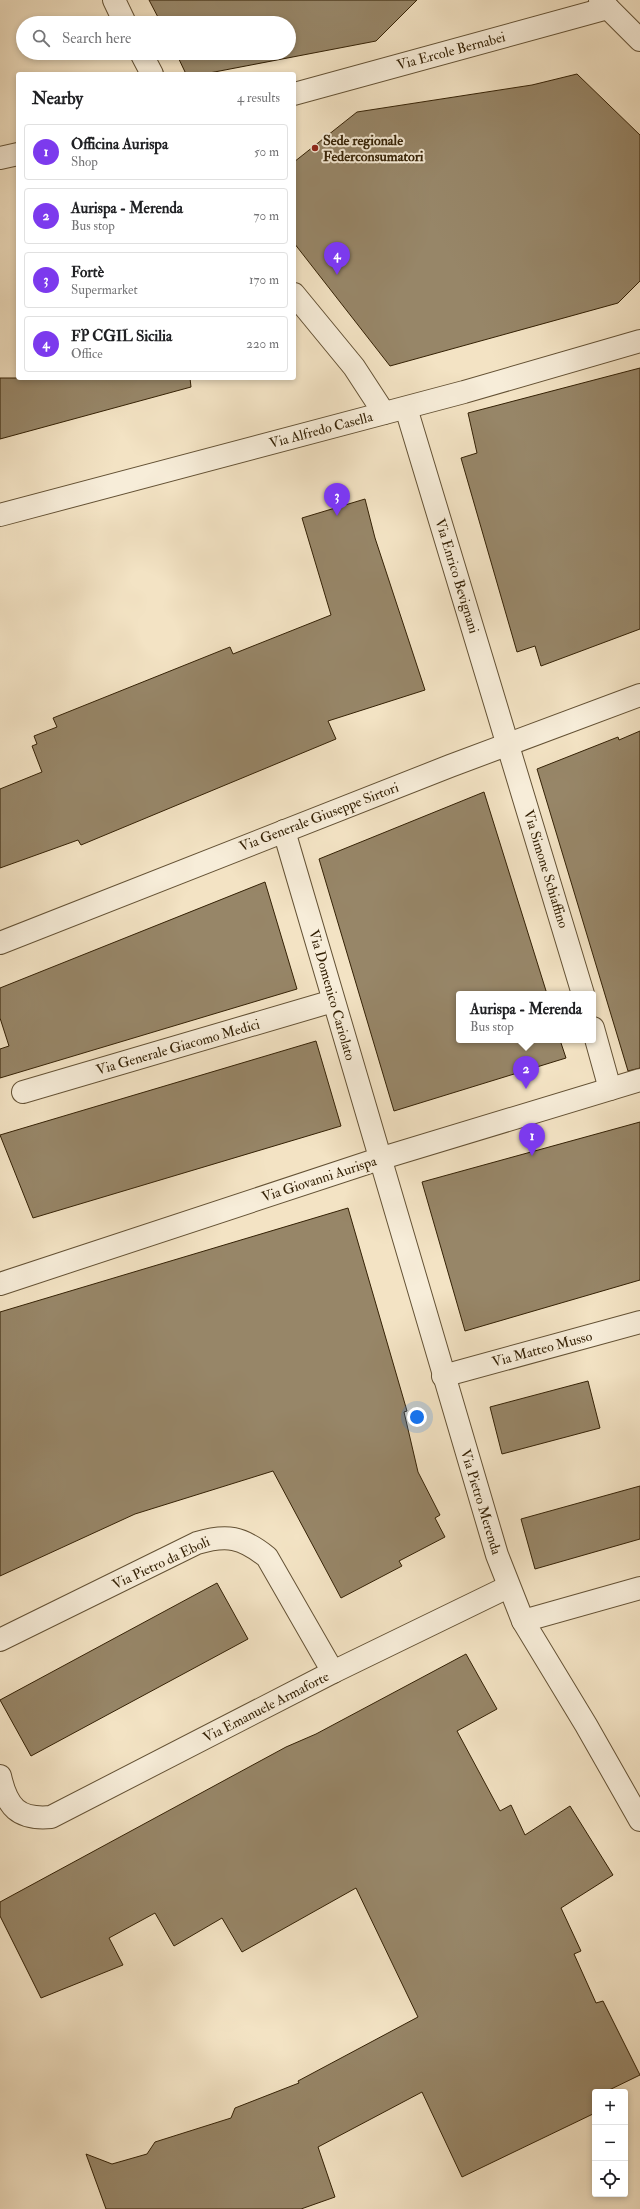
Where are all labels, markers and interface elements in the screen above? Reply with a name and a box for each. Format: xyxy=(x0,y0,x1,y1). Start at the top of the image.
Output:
search box xyxy=(16,16,296,60)
icon: search xyxy=(30,27,52,49)
street label: Via Ercole Bernabei xyxy=(395,28,507,74)
text: Search here xyxy=(62,29,131,48)
text: Nearby xyxy=(32,88,83,109)
text: 4 results xyxy=(237,90,280,106)
place label: Sede regionale Federconsumatori xyxy=(323,132,424,165)
text: Officina Aurispa xyxy=(71,135,168,154)
marker: Sede regionale Federconsumatori xyxy=(310,143,320,153)
text: 1 xyxy=(44,144,48,160)
text: 50 m xyxy=(254,144,279,160)
text: Shop xyxy=(71,154,98,170)
text: Aurispa - Merenda xyxy=(71,199,183,218)
text: 2 xyxy=(43,208,49,224)
text: 70 m xyxy=(254,208,279,224)
text: Bus stop xyxy=(71,218,115,234)
pin: 4 xyxy=(324,242,350,275)
text: Fortè xyxy=(71,263,104,282)
text: 3 xyxy=(44,272,49,288)
text: 170 m xyxy=(249,272,279,288)
text: Supermarket xyxy=(71,282,138,298)
text: FP CGIL Sicilia xyxy=(71,327,172,346)
text: 4 xyxy=(42,336,50,352)
text: 220 m xyxy=(246,336,279,352)
text: Office xyxy=(71,346,103,362)
street label: Via Alfredo Casella xyxy=(267,408,375,452)
pin: 3 xyxy=(324,483,350,516)
street label: Via Enrico Bevignani xyxy=(431,516,483,636)
street label: Via Generale Giuseppe Sirtori xyxy=(237,779,402,856)
street label: Via Simone Schiaffino xyxy=(520,808,572,930)
street label: Via Domenico Cariolato xyxy=(305,928,359,1063)
popup xyxy=(456,991,596,1043)
text: Aurispa - Merenda xyxy=(470,1000,582,1019)
street label: Via Generale Giacomo Medici xyxy=(94,1015,262,1079)
text: Bus stop xyxy=(470,1019,514,1035)
pin: 2 xyxy=(513,1056,539,1089)
pin: 1 xyxy=(519,1123,545,1156)
street label: Via Giovanni Aurispa xyxy=(259,1152,379,1207)
street label: Via Matteo Musso xyxy=(490,1327,594,1371)
your location xyxy=(407,1407,427,1427)
street label: Via Pietro Merenda xyxy=(457,1447,505,1557)
street label: Via Pietro da Eboli xyxy=(109,1533,213,1593)
street label: Via Emanuele Armaforte xyxy=(200,1668,332,1746)
map controls xyxy=(592,2089,628,2197)
button: + xyxy=(592,2089,628,2125)
button: − xyxy=(592,2125,628,2161)
button: locate xyxy=(592,2161,628,2197)

